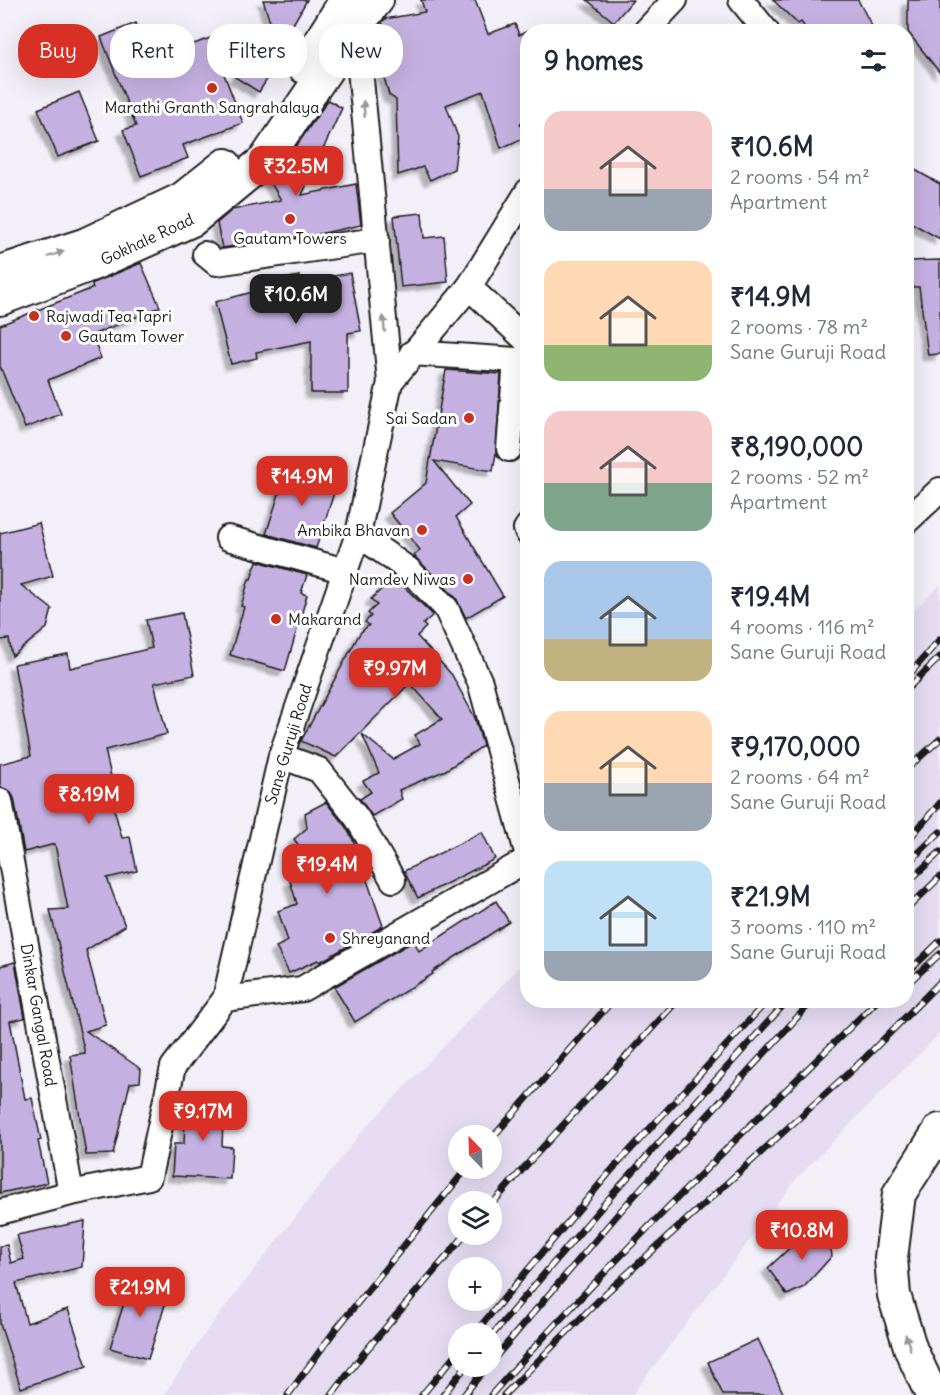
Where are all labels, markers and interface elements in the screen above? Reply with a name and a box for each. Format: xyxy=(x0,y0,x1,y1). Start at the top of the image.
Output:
chip: Buy xyxy=(18,24,98,78)
chip: Rent xyxy=(110,24,195,78)
chip: Filters xyxy=(207,24,307,78)
chip: New xyxy=(319,24,403,78)
text: 9 homes xyxy=(544,44,643,77)
icon: filters xyxy=(857,44,890,77)
marker: Marathi Granth Sangrahalaya xyxy=(205,81,219,95)
place label: Marathi Granth Sangrahalaya xyxy=(104,97,320,117)
one-way arrow xyxy=(359,99,369,118)
text: ₹10.6M xyxy=(730,130,814,163)
icon: home xyxy=(592,135,664,207)
pin: ₹32.5M xyxy=(247,146,345,197)
text: ₹32.5M xyxy=(263,153,329,178)
text: 2 rooms · 54 m² xyxy=(730,164,870,189)
text: Apartment xyxy=(730,189,827,214)
street label: Gokhale Road xyxy=(97,209,197,269)
marker: Gautam Towers xyxy=(283,212,297,226)
place label: Gautam Towers xyxy=(233,228,347,248)
one-way arrow xyxy=(47,249,65,258)
pin: ₹10.6M xyxy=(247,274,345,325)
text: ₹14.9M xyxy=(730,280,812,313)
text: ₹10.6M xyxy=(264,281,328,306)
icon: home xyxy=(592,285,664,357)
place label: Rajwadi Tea Tapri xyxy=(46,306,172,326)
marker: Rajwadi Tea Tapri xyxy=(27,309,41,323)
one-way arrow xyxy=(379,314,389,333)
text: 2 rooms · 78 m² xyxy=(730,314,868,339)
place label: Gautam Tower xyxy=(78,326,185,346)
marker: Gautam Tower xyxy=(59,329,73,343)
text: Sane Guruji Road xyxy=(730,339,886,364)
place label: Sai Sadan xyxy=(386,408,457,428)
marker: Sai Sadan xyxy=(462,411,476,425)
text: ₹8,190,000 xyxy=(730,430,863,463)
icon: home xyxy=(592,435,664,507)
pin: ₹14.9M xyxy=(253,456,351,507)
text: ₹14.9M xyxy=(271,463,333,488)
text: 2 rooms · 52 m² xyxy=(730,464,869,489)
text: Apartment xyxy=(730,489,827,514)
place label: Ambika Bhavan xyxy=(297,520,410,540)
marker: Ambika Bhavan xyxy=(415,523,429,537)
place label: Namdev Niwas xyxy=(349,569,456,589)
marker: Namdev Niwas xyxy=(461,572,475,586)
text: ₹19.4M xyxy=(730,580,811,613)
icon: home xyxy=(592,585,664,657)
place label: Makarand xyxy=(288,609,361,629)
marker: Makarand xyxy=(269,612,283,626)
text: 4 rooms · 116 m² xyxy=(730,614,875,639)
text: Sane Guruji Road xyxy=(730,639,886,664)
pin: ₹9.97M xyxy=(346,648,444,699)
text: ₹9.97M xyxy=(363,655,427,680)
street label: Sane Guruji Road xyxy=(260,681,316,807)
text: ₹9,170,000 xyxy=(730,730,861,763)
icon: home xyxy=(592,735,664,807)
text: 2 rooms · 64 m² xyxy=(730,764,870,789)
pin: ₹8.19M xyxy=(40,774,138,825)
text: ₹8.19M xyxy=(58,781,120,806)
text: Sane Guruji Road xyxy=(730,789,886,814)
pin: ₹19.4M xyxy=(278,844,376,895)
text: ₹19.4M xyxy=(296,851,358,876)
text: ₹21.9M xyxy=(730,880,811,913)
icon: home xyxy=(592,885,664,957)
text: 3 rooms · 110 m² xyxy=(730,914,876,939)
place label: Shreyanand xyxy=(342,928,430,948)
marker: Shreyanand xyxy=(323,931,337,945)
text: Sane Guruji Road xyxy=(730,939,886,964)
street label: Dinkar Gangal Road xyxy=(17,942,61,1088)
pin: ₹9.17M xyxy=(154,1091,252,1142)
text: ₹9.17M xyxy=(173,1098,233,1123)
north arrow xyxy=(448,1125,502,1179)
map controls xyxy=(448,1125,502,1377)
button: layers xyxy=(448,1191,502,1245)
pin: ₹10.8M xyxy=(753,1210,851,1261)
text: ₹10.8M xyxy=(770,1217,834,1242)
button: + xyxy=(448,1257,502,1311)
pin: ₹21.9M xyxy=(91,1267,189,1318)
text: ₹21.9M xyxy=(109,1274,171,1299)
button: − xyxy=(448,1323,502,1377)
one-way arrow xyxy=(903,1333,913,1351)

